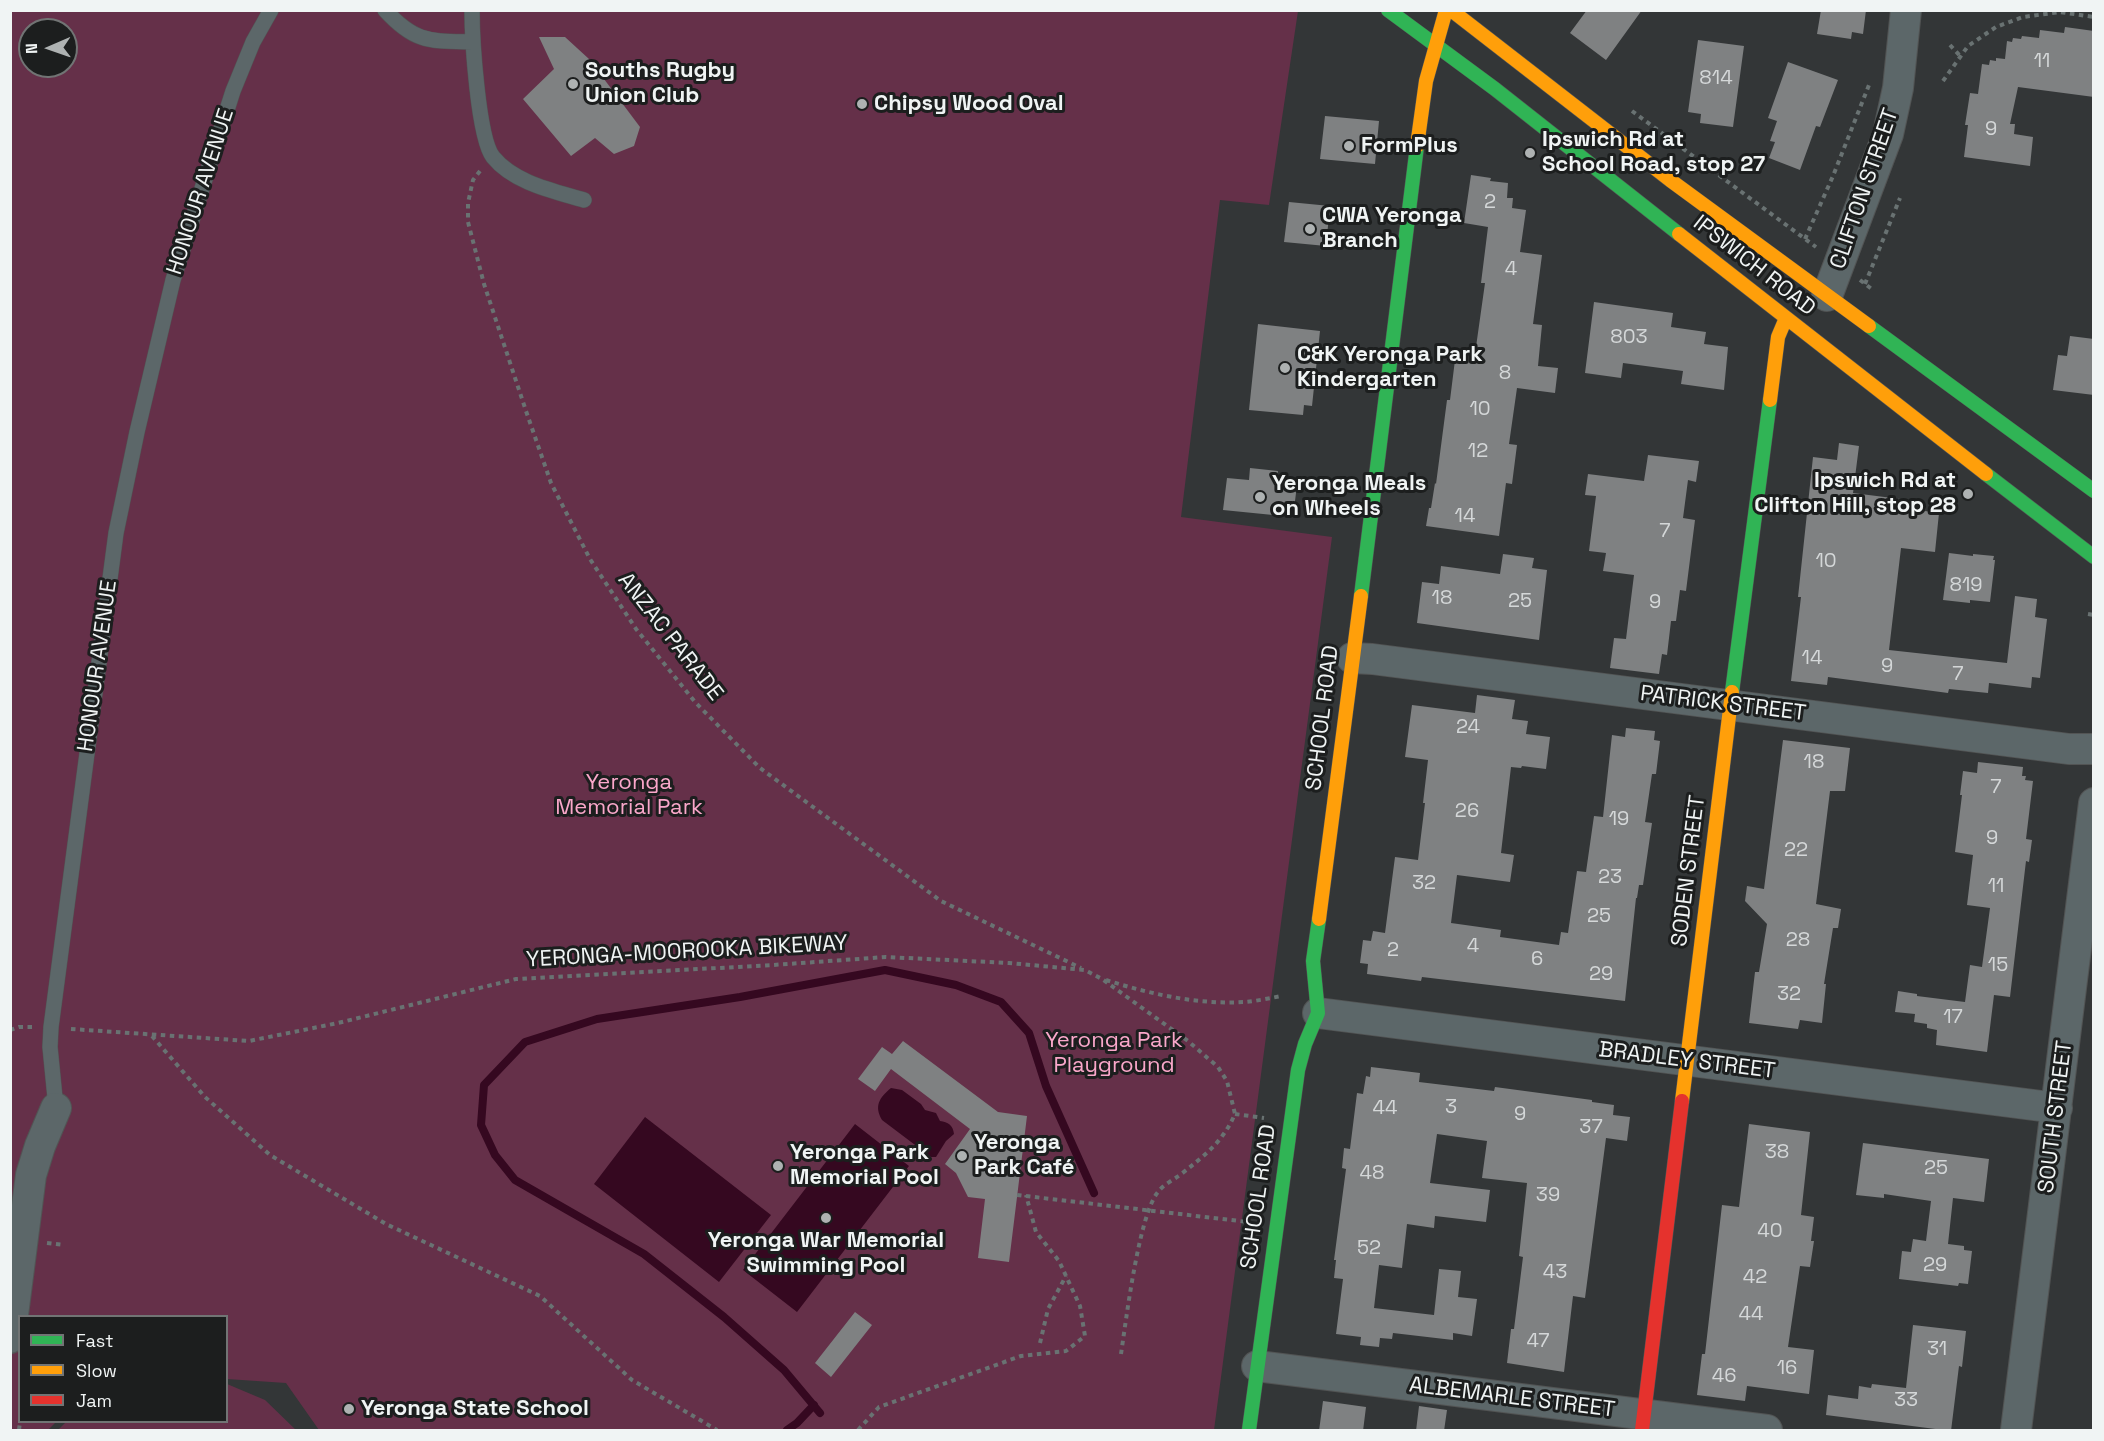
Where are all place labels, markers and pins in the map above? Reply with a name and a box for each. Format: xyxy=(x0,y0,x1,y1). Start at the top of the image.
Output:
place label: Souths Rugby Union Club xyxy=(585,58,735,110)
marker: Souths Rugby Union Club xyxy=(566,77,580,91)
place label: Chipsy Wood Oval xyxy=(874,91,1064,117)
marker: Chipsy Wood Oval xyxy=(855,97,869,111)
place label: Ipswich Rd at School Road, stop 27 xyxy=(1542,127,1765,178)
place label: FormPlus xyxy=(1361,133,1458,159)
marker: FormPlus xyxy=(1342,139,1356,153)
marker: Ipswich Rd at School Road, stop 27 xyxy=(1523,146,1537,160)
place label: CWA Yeronga Branch xyxy=(1322,203,1462,254)
marker: CWA Yeronga Branch xyxy=(1303,222,1317,236)
place label: C&K Yeronga Park Kindergarten xyxy=(1297,342,1483,394)
marker: C&K Yeronga Park Kindergarten xyxy=(1278,361,1292,375)
place label: Ipswich Rd at Clifton Hill, stop 28 xyxy=(1754,468,1956,520)
place label: Yeronga Meals on Wheels xyxy=(1272,471,1426,522)
marker: Ipswich Rd at Clifton Hill, stop 28 xyxy=(1961,487,1975,501)
marker: Yeronga Meals on Wheels xyxy=(1253,490,1267,504)
place label: Yeronga Park Café xyxy=(974,1130,1075,1182)
place label: Yeronga Park Memorial Pool xyxy=(790,1140,939,1192)
marker: Yeronga Park Café xyxy=(955,1149,969,1163)
marker: Yeronga Park Memorial Pool xyxy=(771,1159,785,1173)
marker: Yeronga War Memorial Swimming Pool xyxy=(819,1211,833,1225)
place label: Yeronga War Memorial Swimming Pool xyxy=(708,1228,944,1280)
place label: Yeronga State School xyxy=(361,1396,589,1422)
marker: Yeronga State School xyxy=(342,1402,356,1416)

